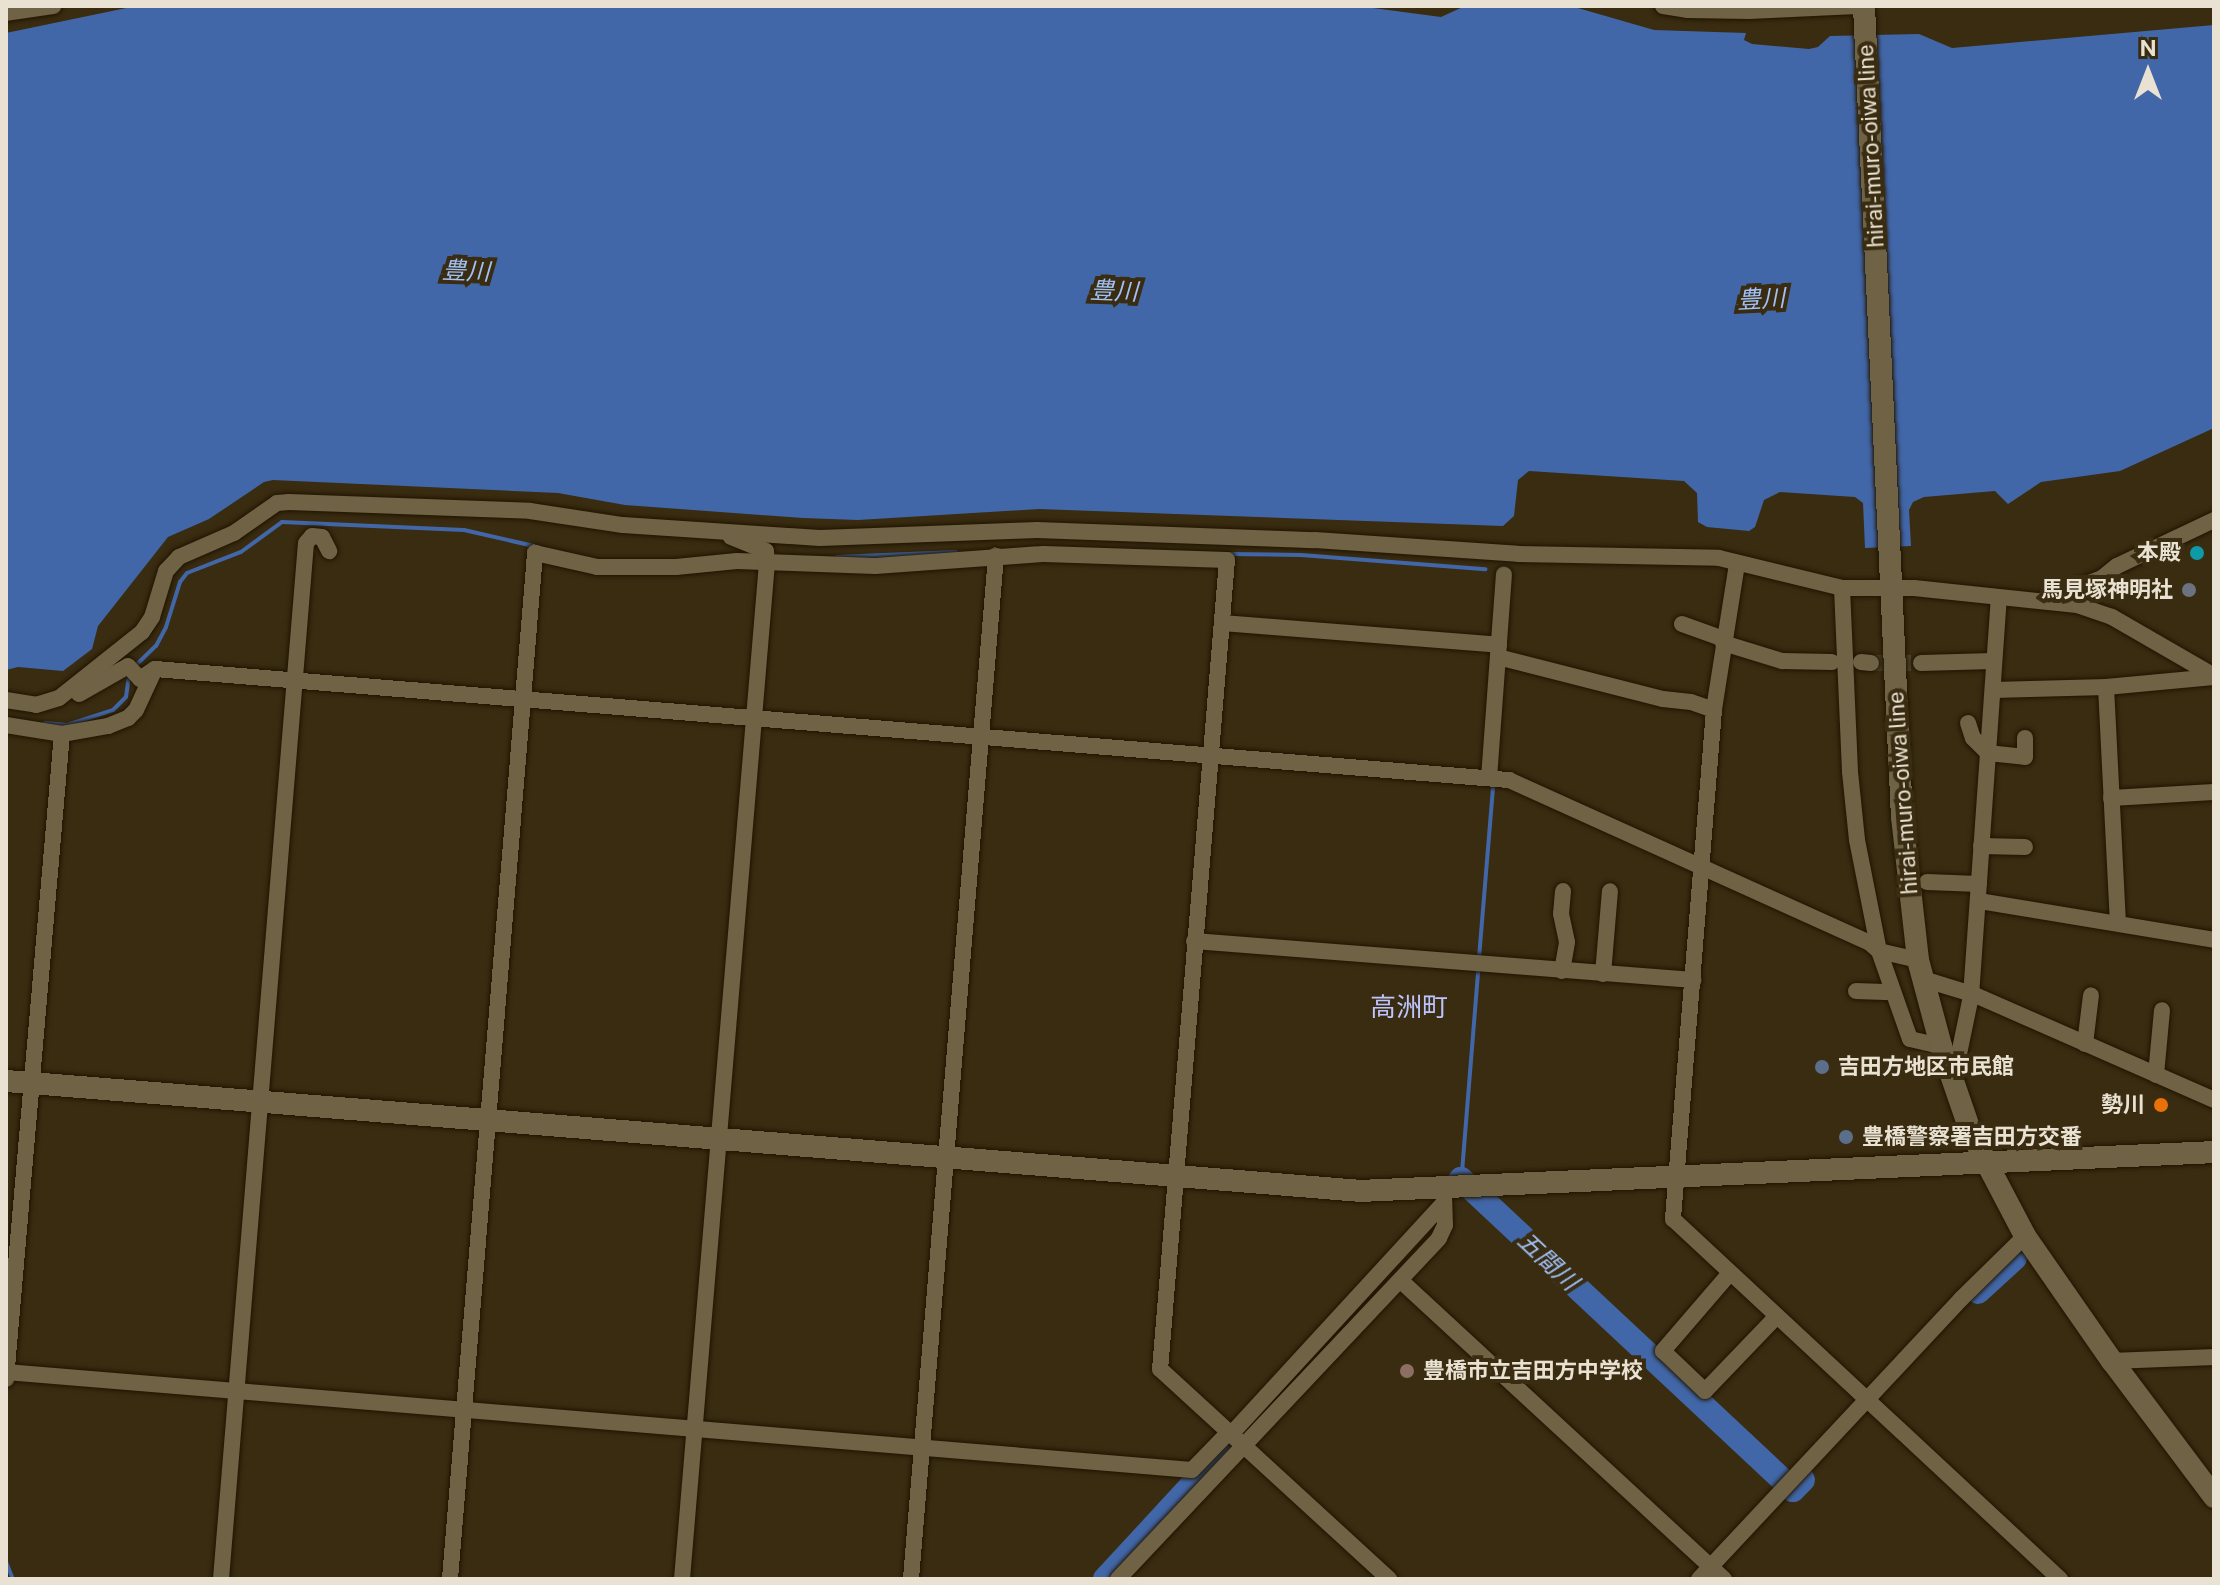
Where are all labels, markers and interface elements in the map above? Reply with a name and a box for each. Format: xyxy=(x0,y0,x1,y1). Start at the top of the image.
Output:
north arrow xyxy=(2108,32,2188,112)
text: N xyxy=(2139,35,2157,61)
street label: hirai-muro-oiwa line xyxy=(1852,44,1890,248)
water label: 豊川 xyxy=(442,256,490,286)
water label: 豊川 xyxy=(1090,276,1138,306)
water label: 豊川 xyxy=(1736,283,1786,315)
place label: 本殿 xyxy=(2137,540,2181,566)
marker: 本殿 xyxy=(2188,544,2206,562)
place label: 馬見塚神明社 xyxy=(2041,577,2173,603)
marker: 馬見塚神明社 xyxy=(2180,581,2198,599)
street label: hirai-muro-oiwa line xyxy=(1883,691,1923,895)
district label: 高洲町 xyxy=(1370,991,1448,1023)
place label: 吉田方地区市民館 xyxy=(1838,1054,2014,1080)
marker: 吉田方地区市民館 xyxy=(1813,1058,1831,1076)
place label: 勢川 xyxy=(2101,1092,2145,1118)
marker: 勢川 xyxy=(2152,1096,2170,1114)
place label: 豊橋警察署吉田方交番 xyxy=(1862,1124,2082,1150)
marker: 豊橋警察署吉田方交番 xyxy=(1837,1128,1855,1146)
water label: 五間川 xyxy=(1512,1226,1584,1296)
place label: 豊橋市立吉田方中学校 xyxy=(1423,1358,1643,1384)
marker: 豊橋市立吉田方中学校 xyxy=(1398,1362,1416,1380)

